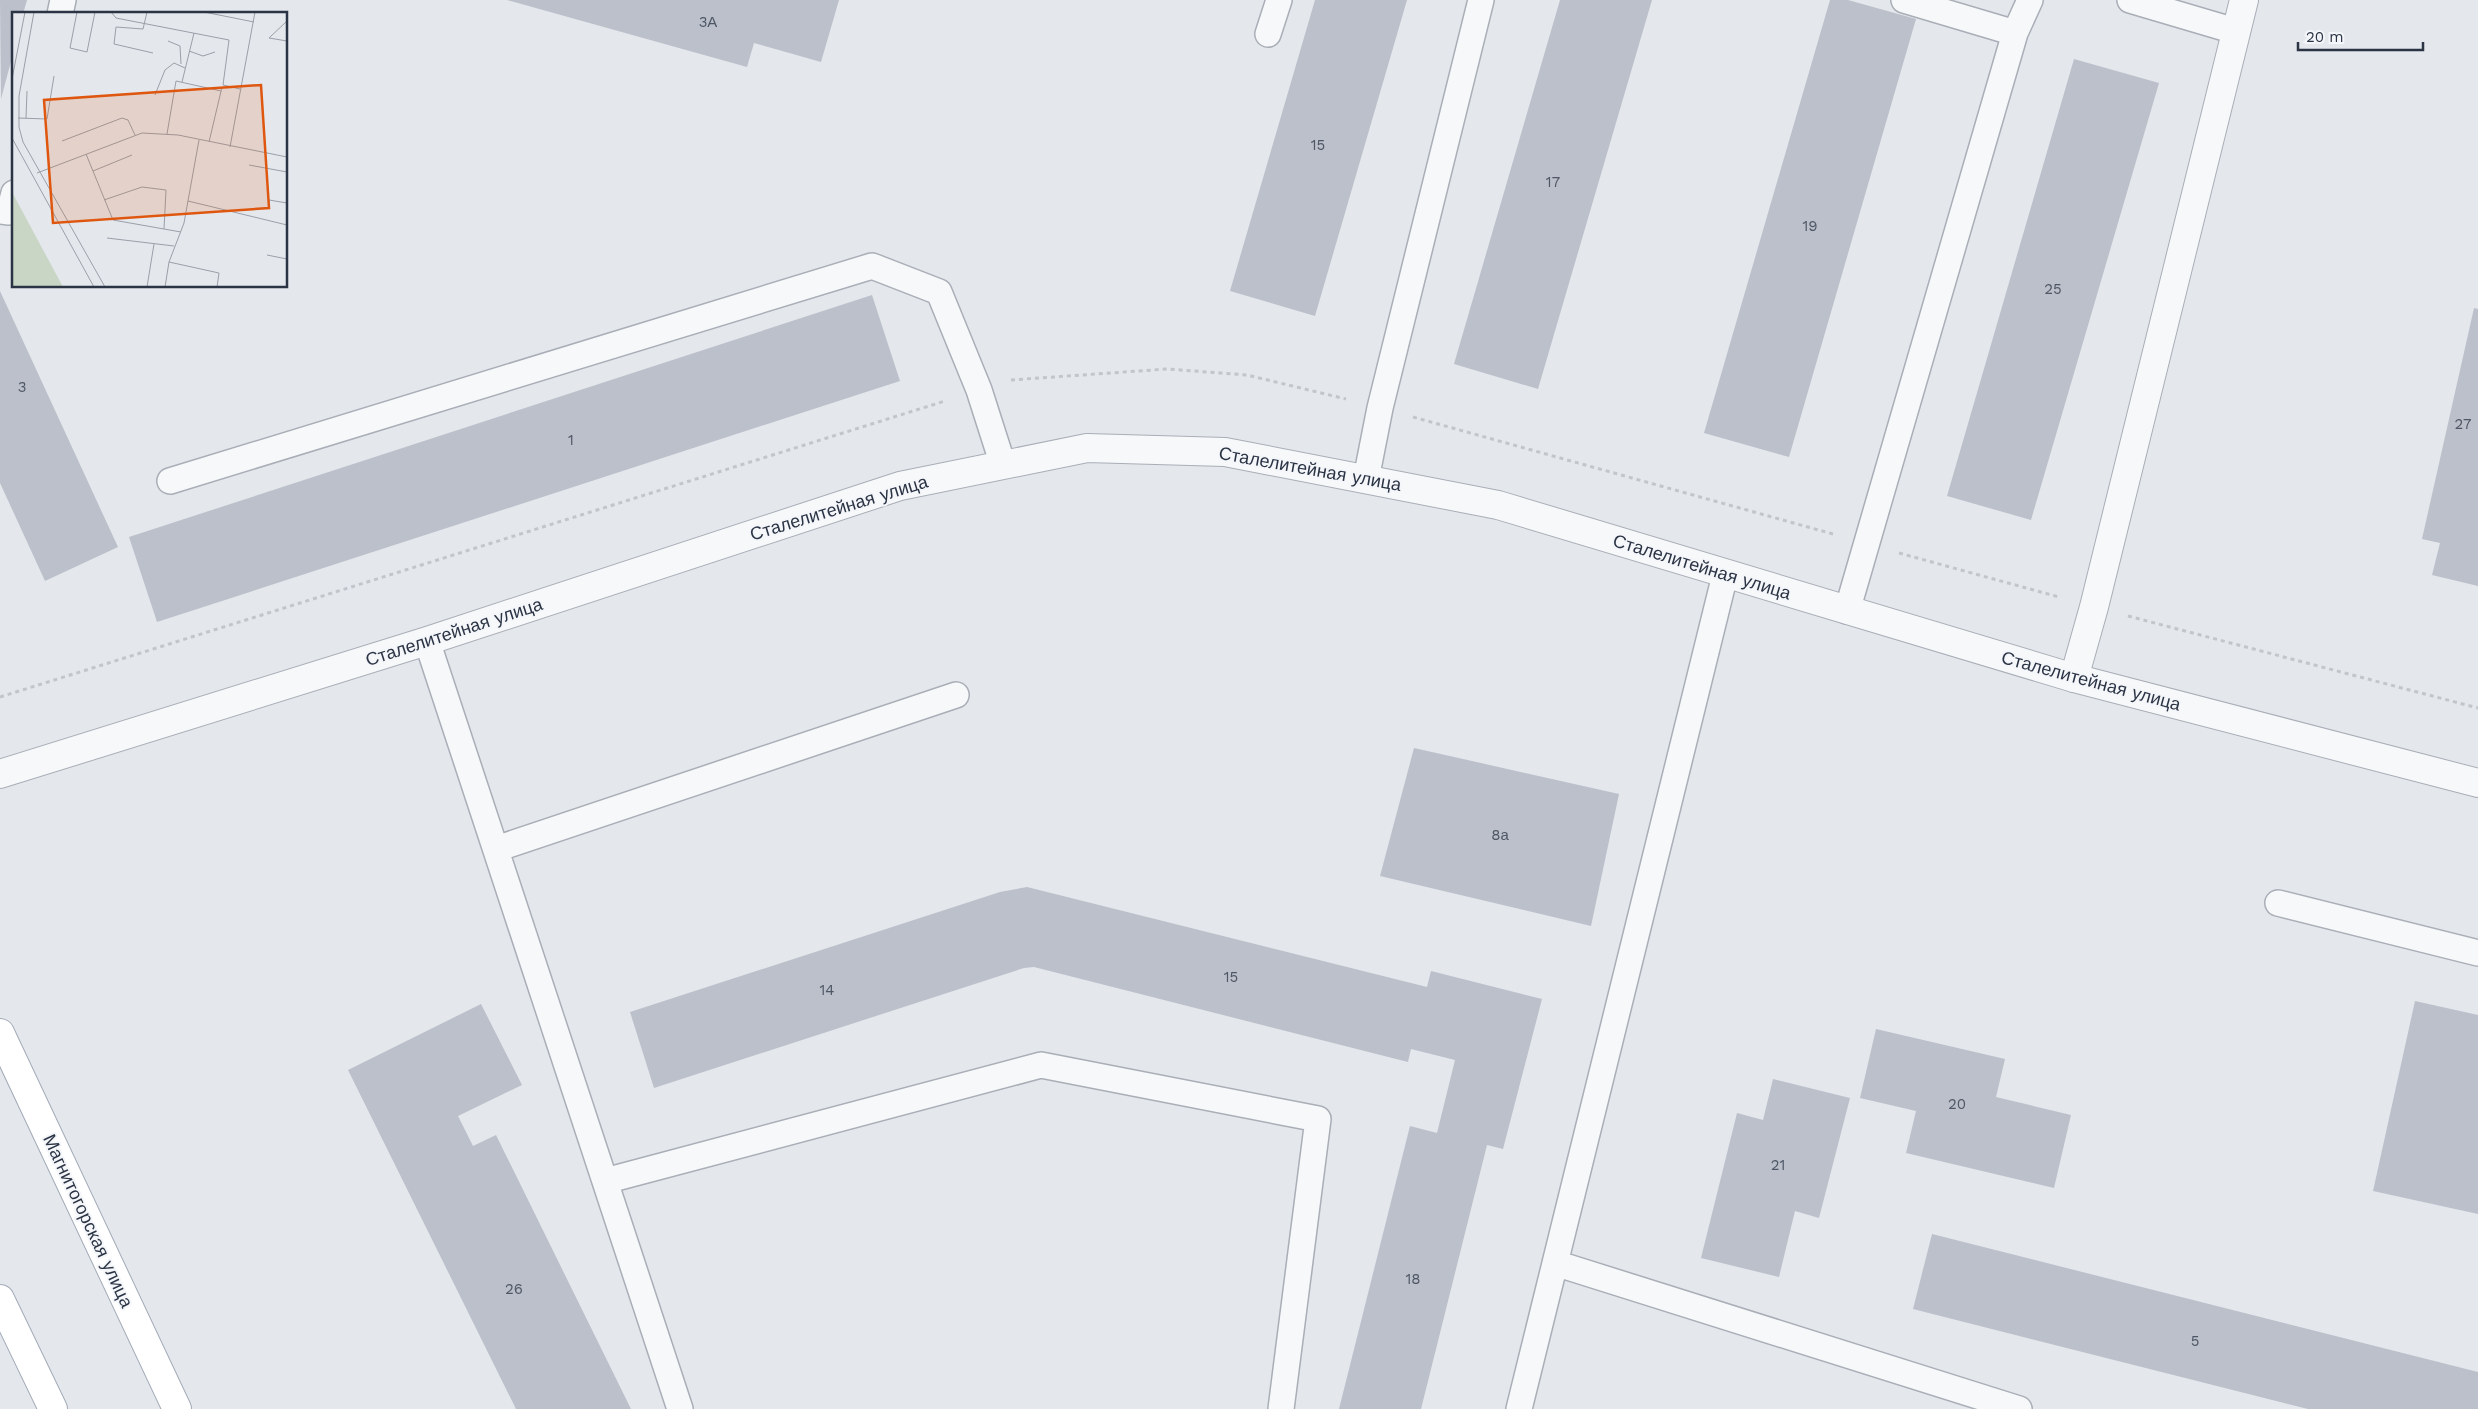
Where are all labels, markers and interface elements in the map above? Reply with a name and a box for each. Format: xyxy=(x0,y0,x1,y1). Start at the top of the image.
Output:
inset map xyxy=(12,12,288,288)
house number: 3А xyxy=(699,13,717,31)
scale bar xyxy=(2298,20,2423,52)
text: 20 m xyxy=(2306,28,2344,46)
house number: 15 xyxy=(1311,136,1325,154)
house number: 17 xyxy=(1546,173,1560,191)
house number: 19 xyxy=(1802,217,1818,235)
house number: 25 xyxy=(2044,280,2062,298)
house number: 3 xyxy=(18,378,26,396)
house number: 27 xyxy=(2455,415,2471,433)
house number: 1 xyxy=(568,431,574,449)
street label: Сталелитейная улица xyxy=(1217,442,1404,495)
street label: Сталелитейная улица xyxy=(747,470,931,545)
street label: Сталелитейная улица xyxy=(1611,529,1795,604)
street label: Сталелитейная улица xyxy=(363,593,546,670)
street label: Сталелитейная улица xyxy=(1999,646,2184,715)
house number: 8а xyxy=(1491,826,1509,844)
house number: 15 xyxy=(1224,968,1238,986)
house number: 14 xyxy=(819,981,835,999)
house number: 20 xyxy=(1948,1095,1966,1113)
street label: Магнитогорская улица xyxy=(39,1131,138,1312)
house number: 21 xyxy=(1771,1156,1785,1174)
house number: 18 xyxy=(1405,1270,1421,1288)
house number: 26 xyxy=(505,1280,523,1298)
house number: 5 xyxy=(2191,1332,2199,1350)

